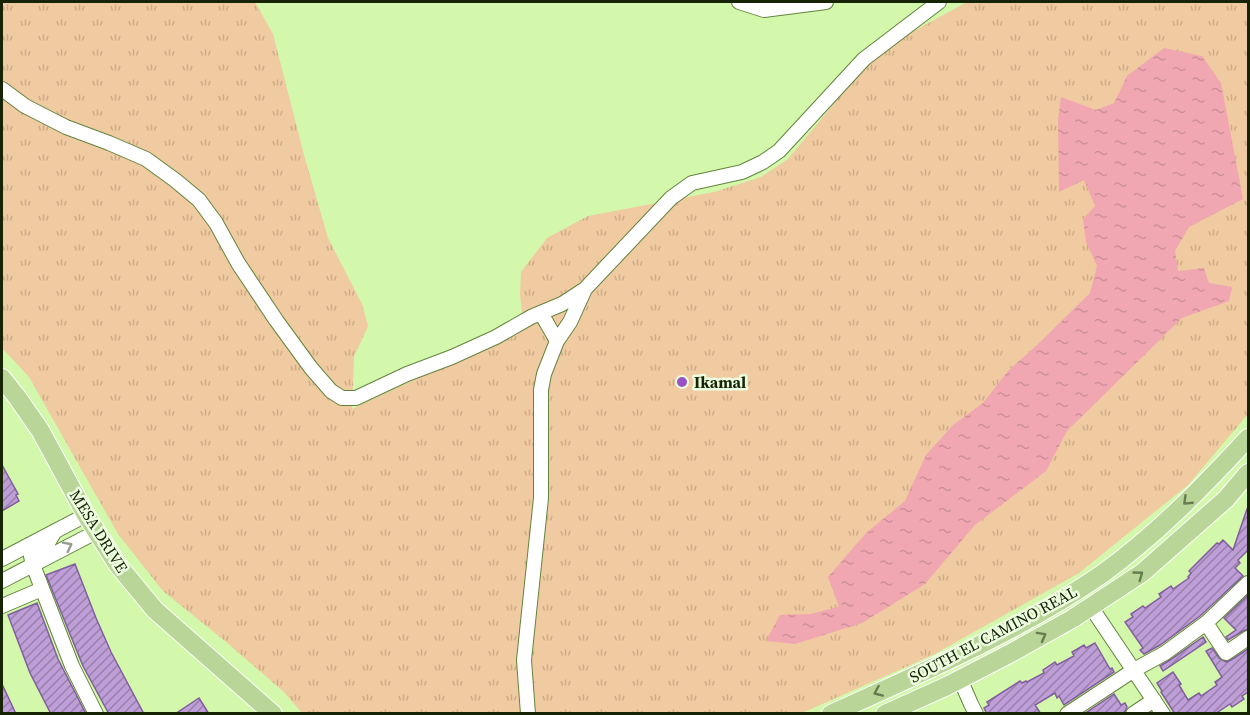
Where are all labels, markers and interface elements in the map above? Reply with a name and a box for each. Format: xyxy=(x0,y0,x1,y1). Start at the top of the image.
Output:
place label: Ikamal xyxy=(694,371,746,393)
marker: Ikamal xyxy=(675,375,689,389)
street label: MESA DRIVE xyxy=(65,485,133,577)
one-way arrow xyxy=(1183,494,1194,505)
one-way arrow xyxy=(61,542,72,554)
one-way arrow xyxy=(1133,571,1144,582)
street label: SOUTH EL CAMINO REAL xyxy=(905,580,1081,688)
one-way arrow xyxy=(1036,632,1046,643)
one-way arrow xyxy=(874,685,885,697)

